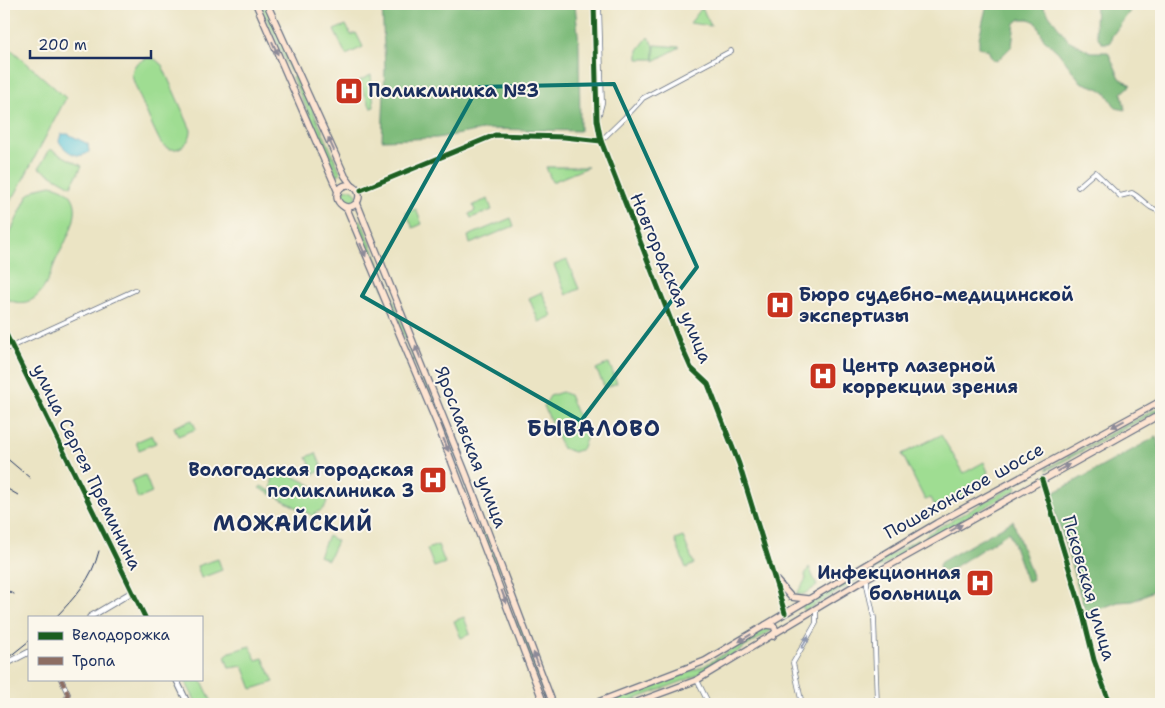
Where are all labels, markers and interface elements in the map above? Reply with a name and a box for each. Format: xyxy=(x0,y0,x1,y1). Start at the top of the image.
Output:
scale bar xyxy=(30,28,151,60)
text: 200 m xyxy=(38,35,87,55)
one-way arrow xyxy=(272,41,280,55)
hospital icon: Поликлиника №3 xyxy=(334,76,364,106)
place label: Поликлиника №3 xyxy=(368,79,539,103)
one-way arrow xyxy=(326,137,334,151)
street label: Новгородская улица xyxy=(624,189,718,367)
one-way arrow xyxy=(360,243,368,257)
place label: Бюро судебно-медицинской экспертизы xyxy=(799,283,1074,328)
hospital icon: Бюро судебно-медицинской экспертизы xyxy=(765,290,795,320)
one-way arrow xyxy=(413,345,421,359)
place label: Центр лазерной коррекции зрения xyxy=(842,354,1018,399)
street label: улица Сергея Преминина xyxy=(27,360,147,574)
hospital icon: Центр лазерной коррекции зрения xyxy=(808,361,838,391)
street label: Ярославская улица xyxy=(429,363,513,531)
district label: БЫВАЛОВО xyxy=(527,414,661,443)
one-way arrow xyxy=(1111,420,1126,428)
street label: Пошехонское шоссе xyxy=(880,437,1048,545)
one-way arrow xyxy=(442,438,450,452)
place label: Вологодская городская поликлиника 3 xyxy=(189,458,414,503)
one-way arrow xyxy=(1057,463,1070,472)
hospital icon: Вологодская городская поликлиника 3 xyxy=(418,465,448,495)
district label: МОЖАЙСКИЙ xyxy=(213,508,373,538)
street label: Псковская улица xyxy=(1057,513,1121,663)
one-way arrow xyxy=(948,524,963,532)
place label: Инфекционная больница xyxy=(817,561,962,606)
hospital icon: Инфекционная больница xyxy=(965,568,995,598)
one-way arrow xyxy=(501,589,508,604)
legend xyxy=(28,616,202,680)
text: Велодорожка xyxy=(72,625,171,645)
one-way arrow xyxy=(738,633,751,642)
one-way arrow xyxy=(801,636,810,649)
text: Тропа xyxy=(72,651,116,671)
one-way arrow xyxy=(532,651,539,666)

